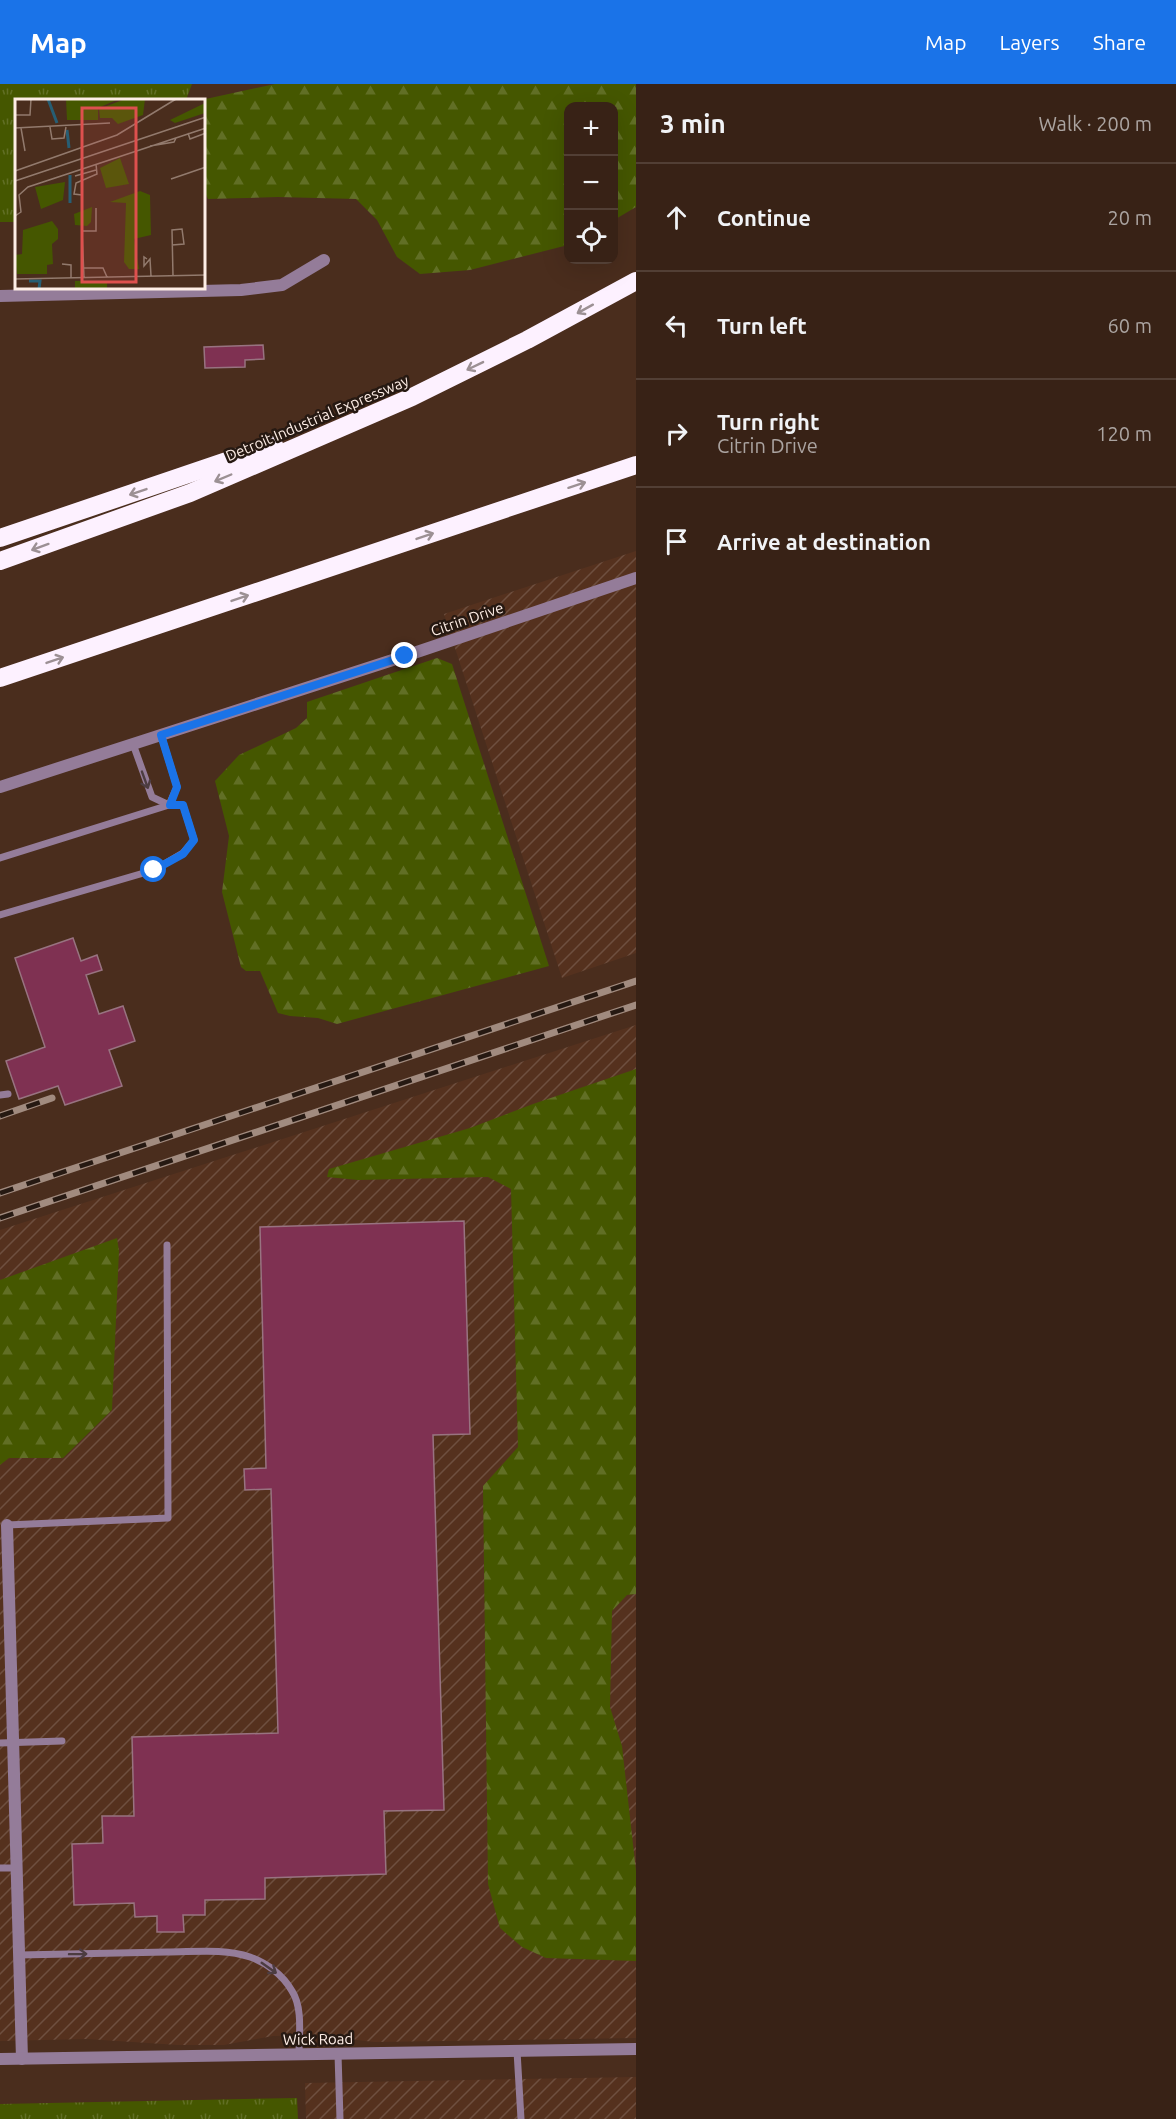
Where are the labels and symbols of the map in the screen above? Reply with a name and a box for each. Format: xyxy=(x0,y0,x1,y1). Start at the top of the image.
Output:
inset map xyxy=(15,99,206,290)
one-way arrow xyxy=(576,304,594,315)
one-way arrow xyxy=(466,361,484,372)
street label: Detroit Industrial Expressway xyxy=(223,372,411,464)
one-way arrow xyxy=(214,474,232,485)
one-way arrow xyxy=(567,479,586,490)
one-way arrow xyxy=(129,487,148,498)
one-way arrow xyxy=(415,530,434,541)
one-way arrow xyxy=(32,542,50,553)
one-way arrow xyxy=(230,592,249,603)
street label: Citrin Drive xyxy=(429,599,505,639)
route end xyxy=(391,642,417,668)
one-way arrow xyxy=(46,654,65,665)
one-way arrow xyxy=(141,770,152,789)
route start xyxy=(140,856,166,882)
one-way arrow xyxy=(67,1948,87,1959)
one-way arrow xyxy=(261,1962,277,1974)
street label: Wick Road xyxy=(283,2030,353,2048)

